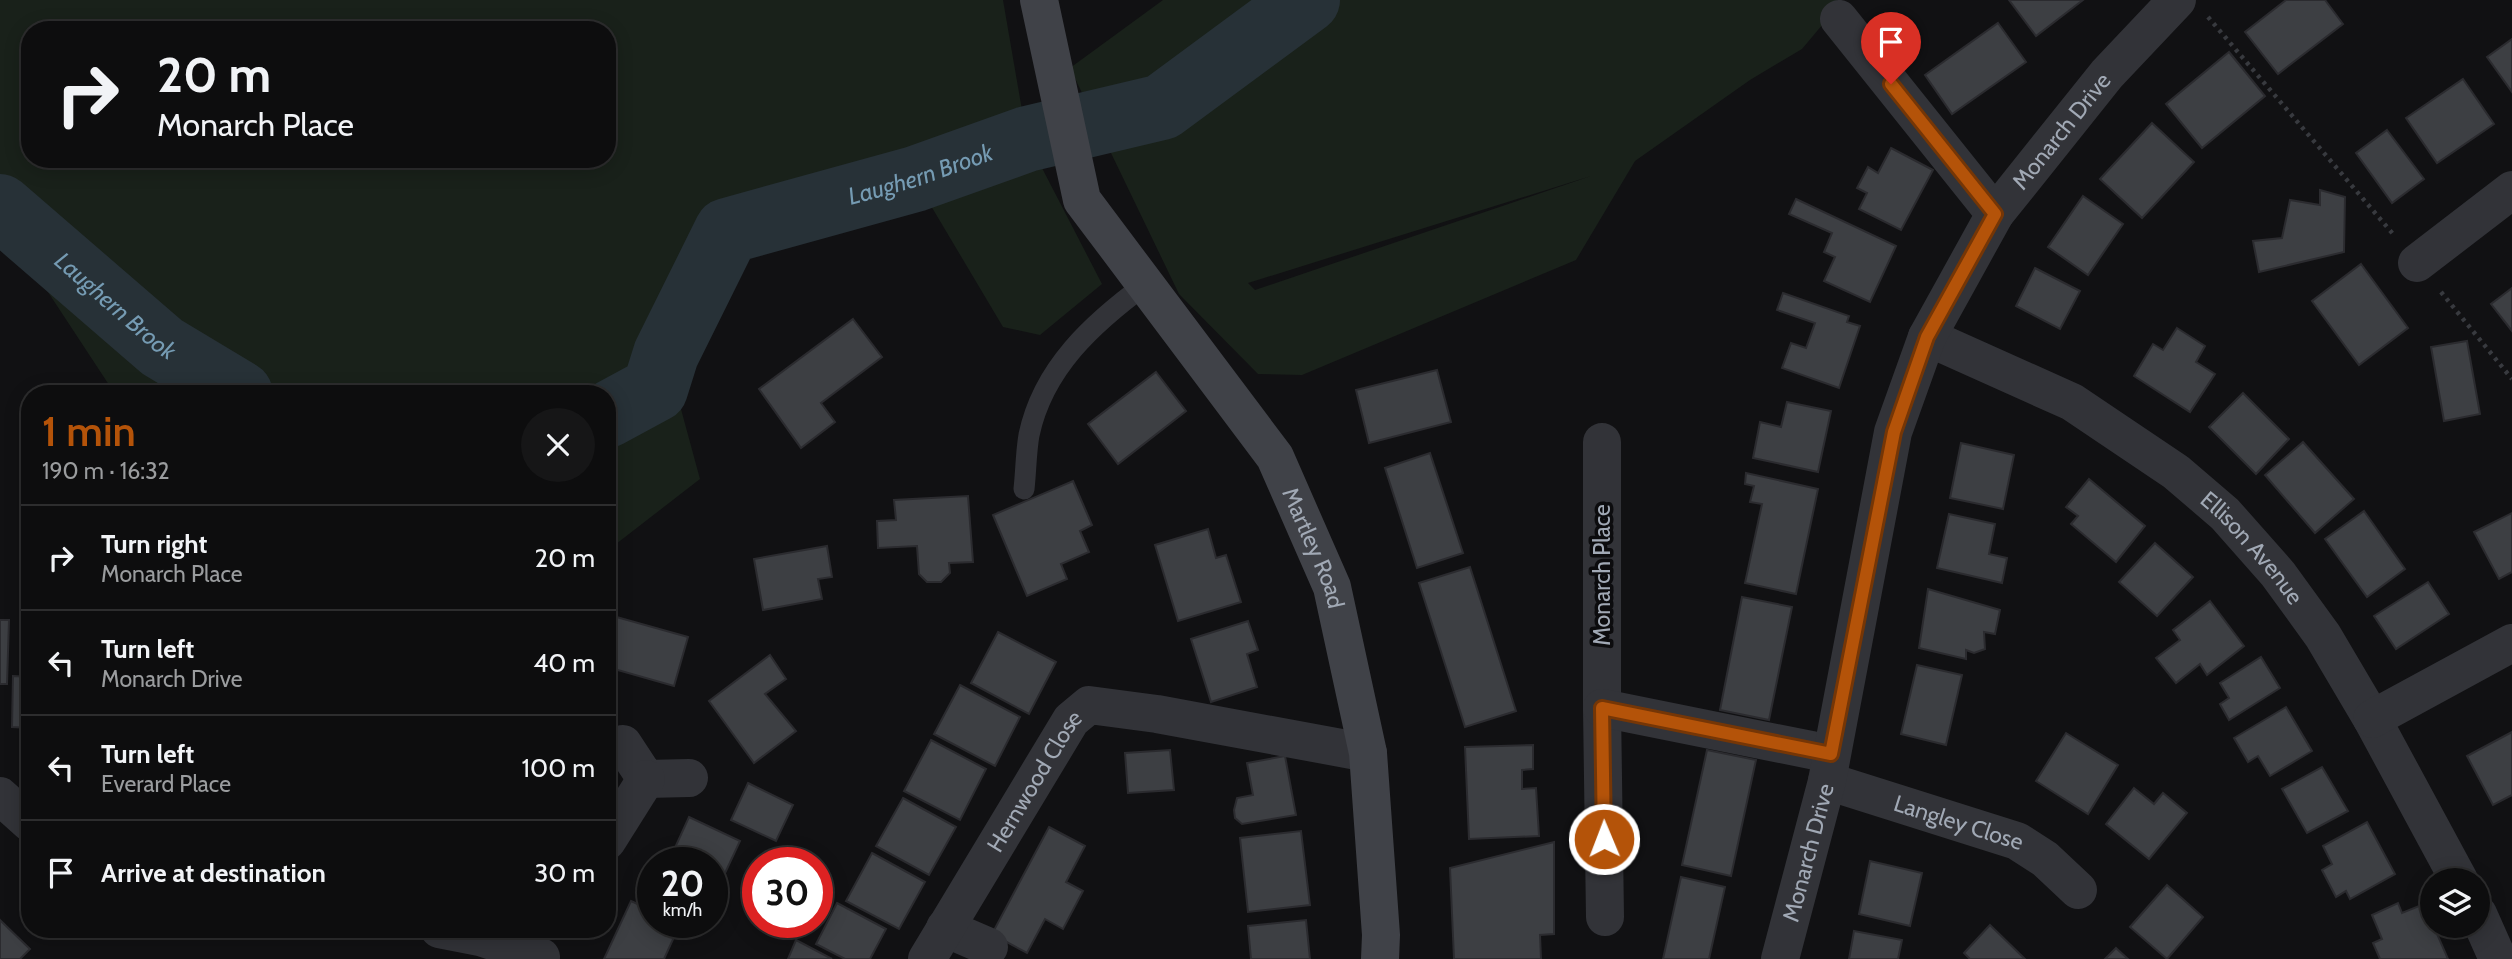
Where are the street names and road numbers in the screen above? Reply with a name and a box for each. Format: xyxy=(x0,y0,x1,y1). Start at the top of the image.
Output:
street label: Monarch Drive xyxy=(2006,67,2117,195)
street label: Martley Road xyxy=(1276,483,1350,611)
street label: Ellison Avenue xyxy=(2195,485,2309,610)
street label: Monarch Place xyxy=(1588,504,1616,646)
street label: Hernwood Close xyxy=(981,703,1087,857)
street label: Monarch Drive xyxy=(1776,780,1840,925)
street label: Langley Close xyxy=(1890,789,2027,856)

